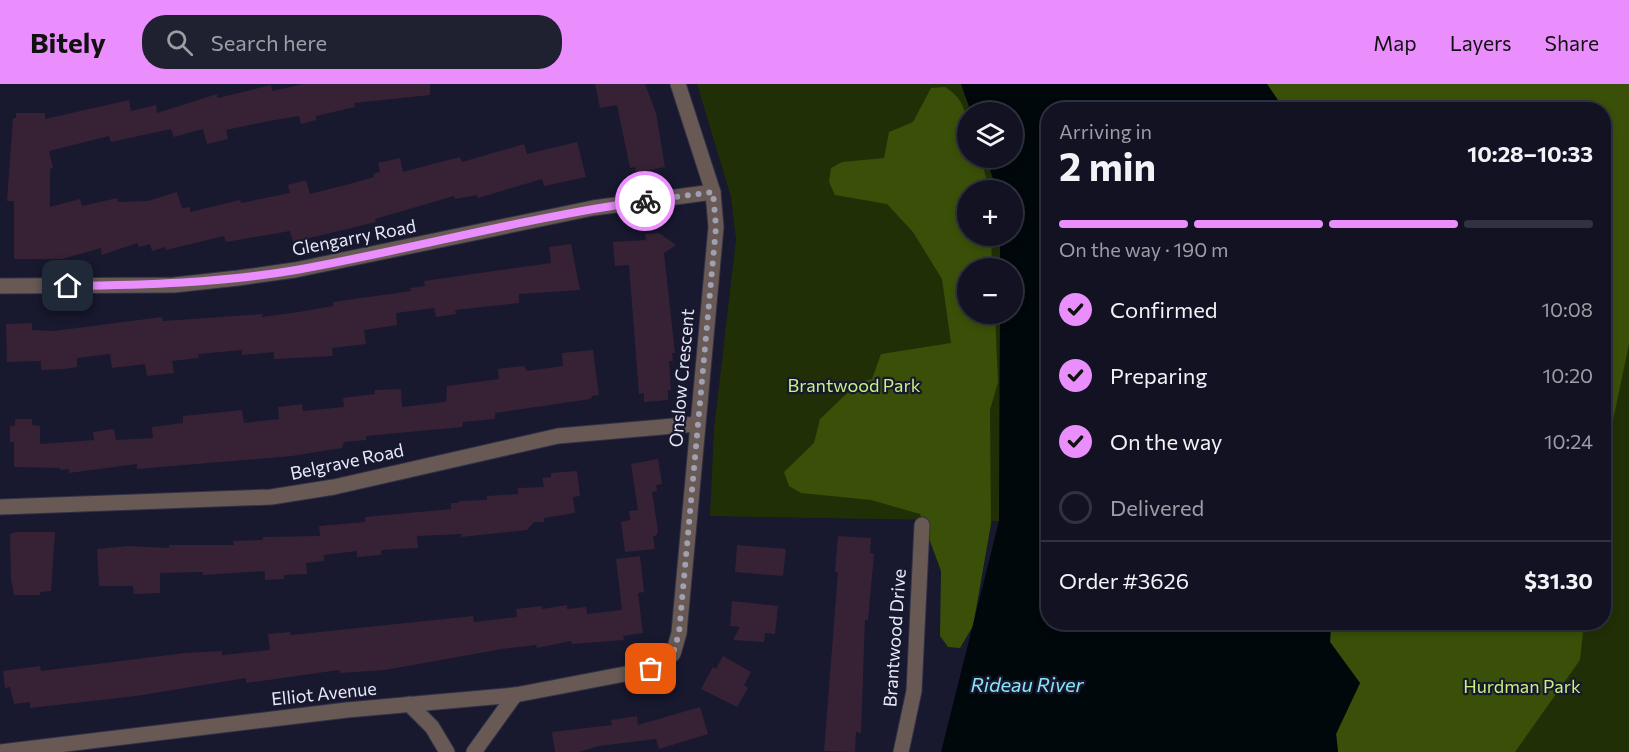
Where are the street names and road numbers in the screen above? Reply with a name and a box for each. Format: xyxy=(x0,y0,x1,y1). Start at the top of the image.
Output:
street label: Glengarry Road xyxy=(290,214,418,260)
street label: Onslow Crescent xyxy=(664,308,698,448)
street label: Belgrave Road xyxy=(288,438,406,484)
street label: Brantwood Drive xyxy=(878,568,910,708)
street label: Elliot Avenue xyxy=(270,677,378,709)

